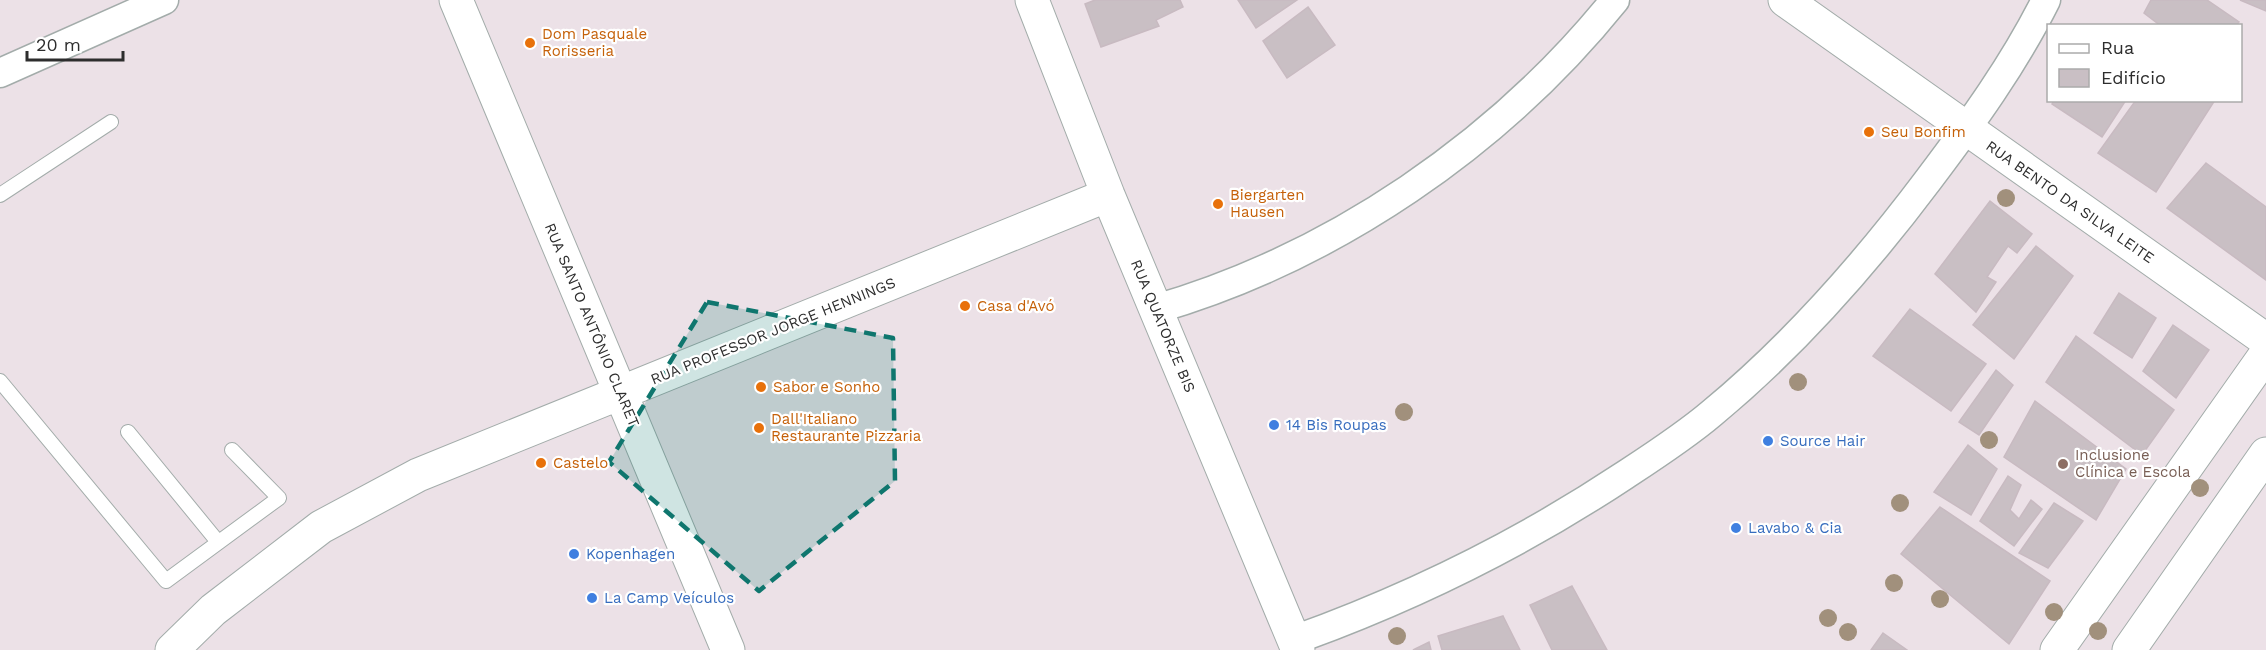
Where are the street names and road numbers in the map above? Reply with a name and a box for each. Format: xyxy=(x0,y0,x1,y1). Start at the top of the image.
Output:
street label: RUA BENTO DA SILVA LEITE xyxy=(1982,137,2158,267)
street label: RUA SANTO ANTÔNIO CLARET xyxy=(541,220,644,430)
street label: RUA QUATORZE BIS xyxy=(1127,257,1199,395)
street label: RUA PROFESSOR JORGE HENNINGS xyxy=(648,273,898,389)

